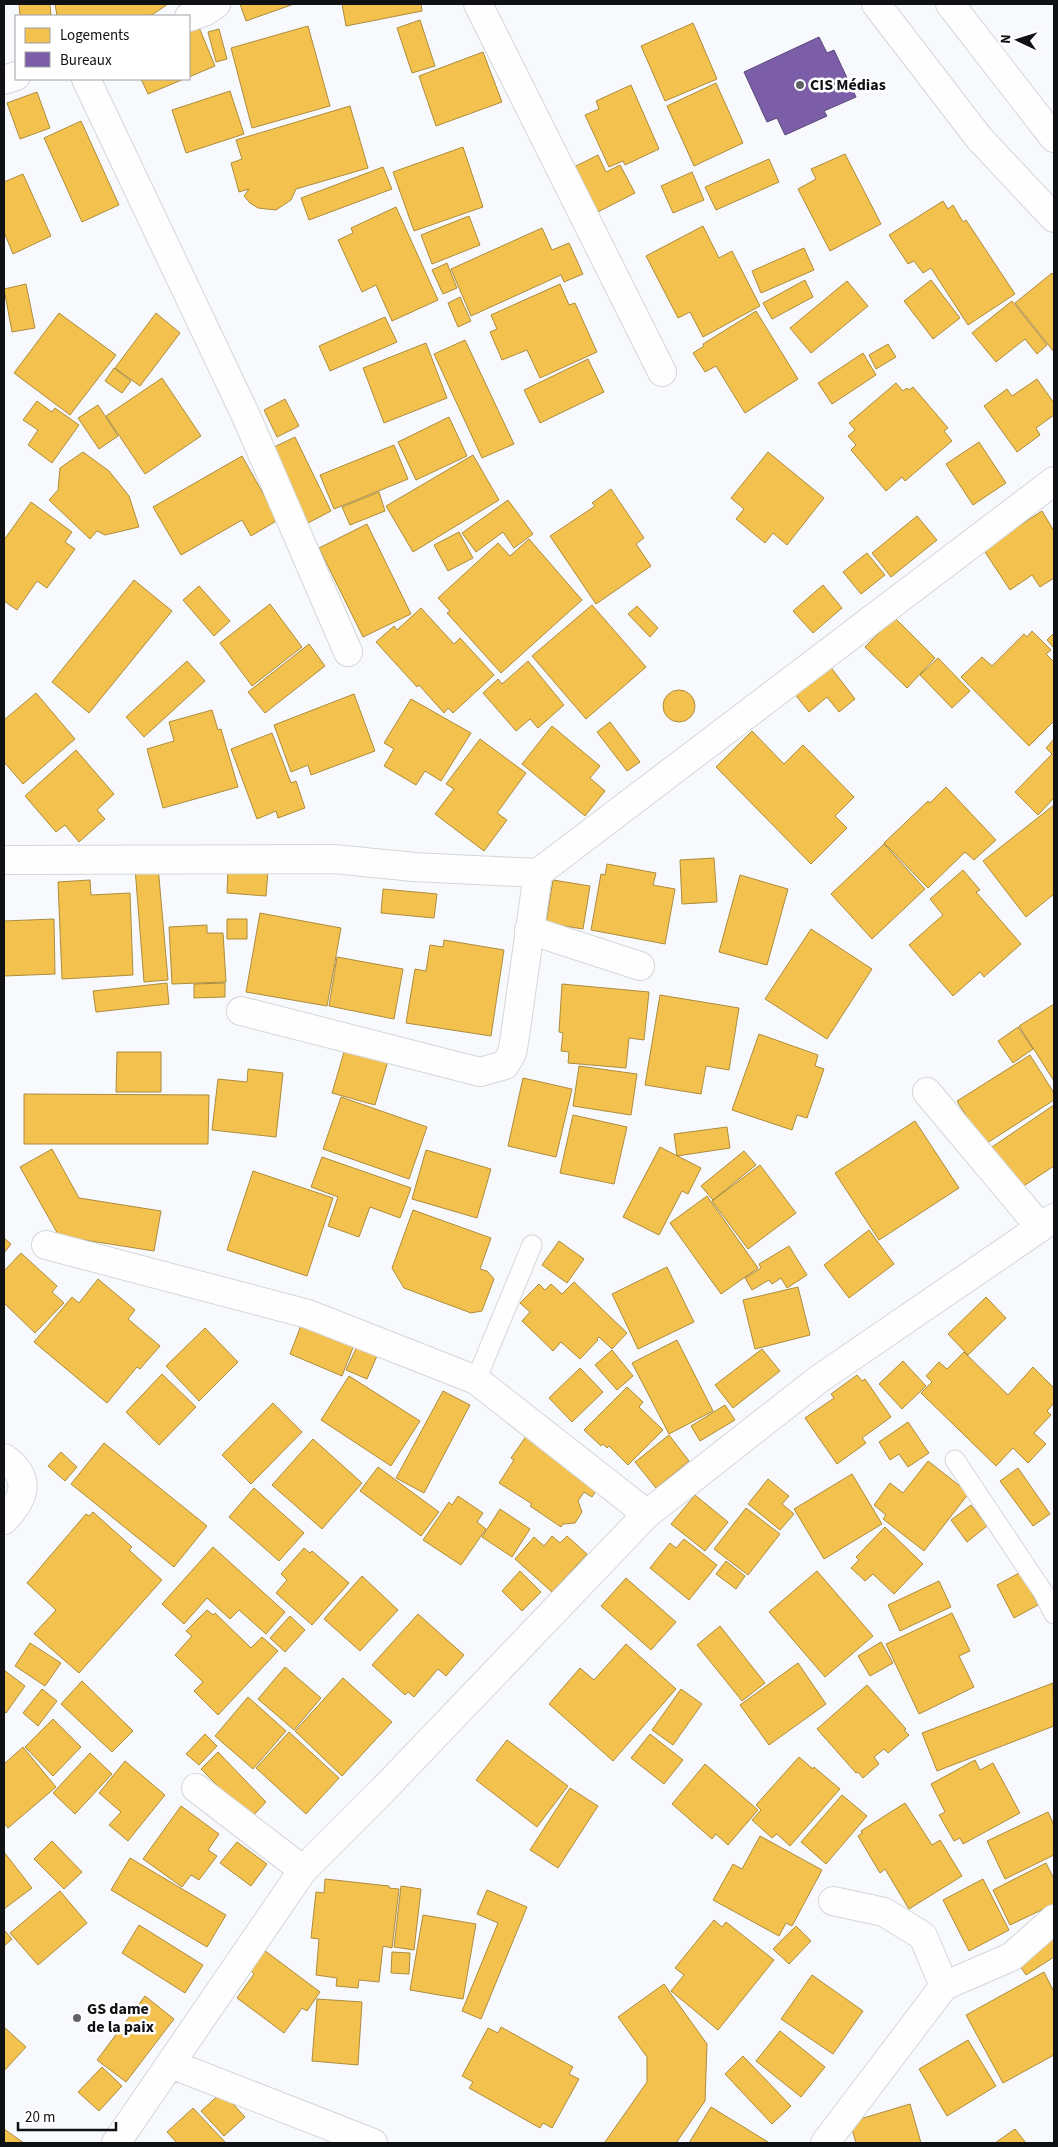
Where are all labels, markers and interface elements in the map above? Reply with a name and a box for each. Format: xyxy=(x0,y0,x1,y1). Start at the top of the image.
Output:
legend xyxy=(15,15,190,80)
north arrow xyxy=(993,15,1043,65)
text: Logements xyxy=(60,25,129,46)
text: N xyxy=(996,34,1016,45)
text: Bureaux xyxy=(60,50,112,71)
place label: CIS Médias xyxy=(810,74,886,96)
marker: CIS Médias xyxy=(794,79,806,91)
place label: GS dame de la paix xyxy=(87,1998,154,2038)
marker: GS dame de la paix xyxy=(71,2012,83,2024)
scale bar xyxy=(18,2100,115,2132)
text: 20 m xyxy=(25,2107,55,2128)

